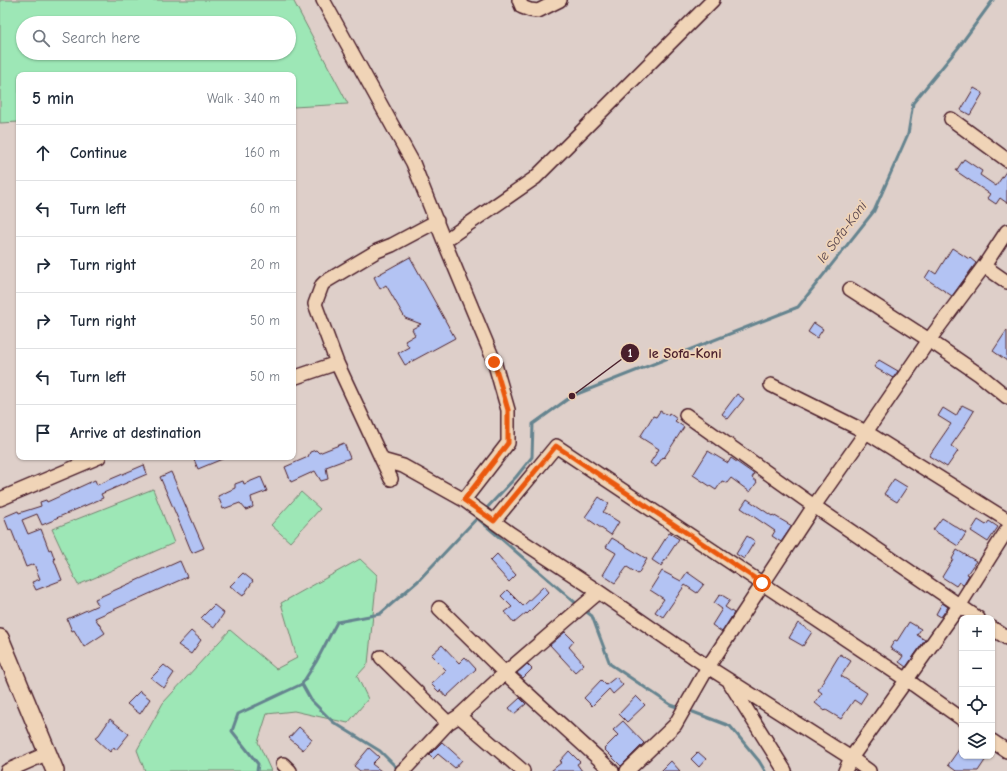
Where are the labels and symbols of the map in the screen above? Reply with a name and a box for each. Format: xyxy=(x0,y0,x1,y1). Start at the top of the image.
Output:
water label: le Sofa-Koni xyxy=(813,197,871,266)
callout: le Sofa-Koni xyxy=(620,340,729,366)
text: le Sofa-Koni xyxy=(648,345,722,362)
text: 1 xyxy=(628,346,633,360)
route end xyxy=(485,353,503,371)
route start xyxy=(753,574,771,592)

